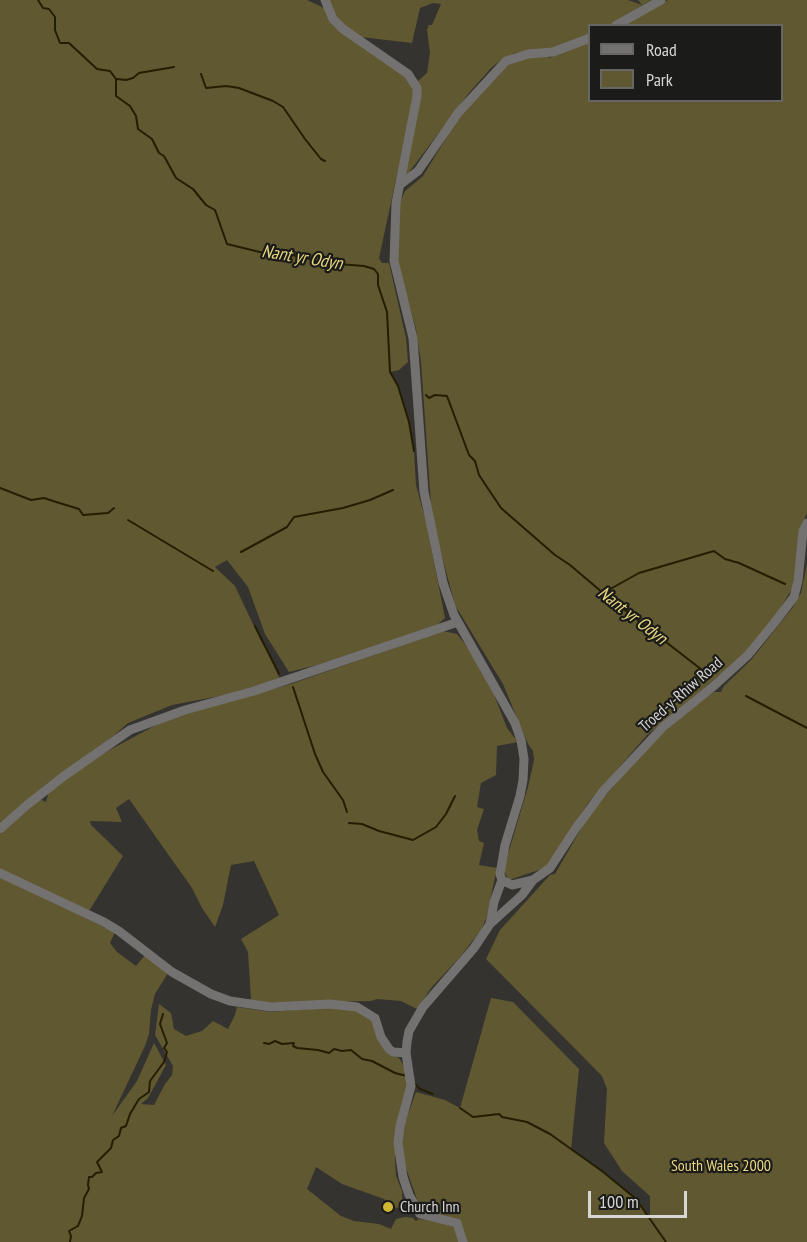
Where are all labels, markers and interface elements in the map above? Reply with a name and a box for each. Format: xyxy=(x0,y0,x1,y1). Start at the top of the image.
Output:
legend xyxy=(588,24,783,102)
text: Road xyxy=(646,38,677,61)
text: Park xyxy=(646,68,673,91)
water label: Nant yr Odyn xyxy=(260,241,344,275)
water label: Nant yr Odyn xyxy=(593,582,671,650)
street label: Troed-y-Rhiw Road xyxy=(635,654,727,736)
park label: South Wales 2000 xyxy=(671,1156,771,1176)
scale bar xyxy=(591,1179,690,1217)
text: 100 m xyxy=(599,1190,639,1213)
place label: Church Inn xyxy=(400,1197,460,1217)
marker: Church Inn xyxy=(381,1200,395,1214)

